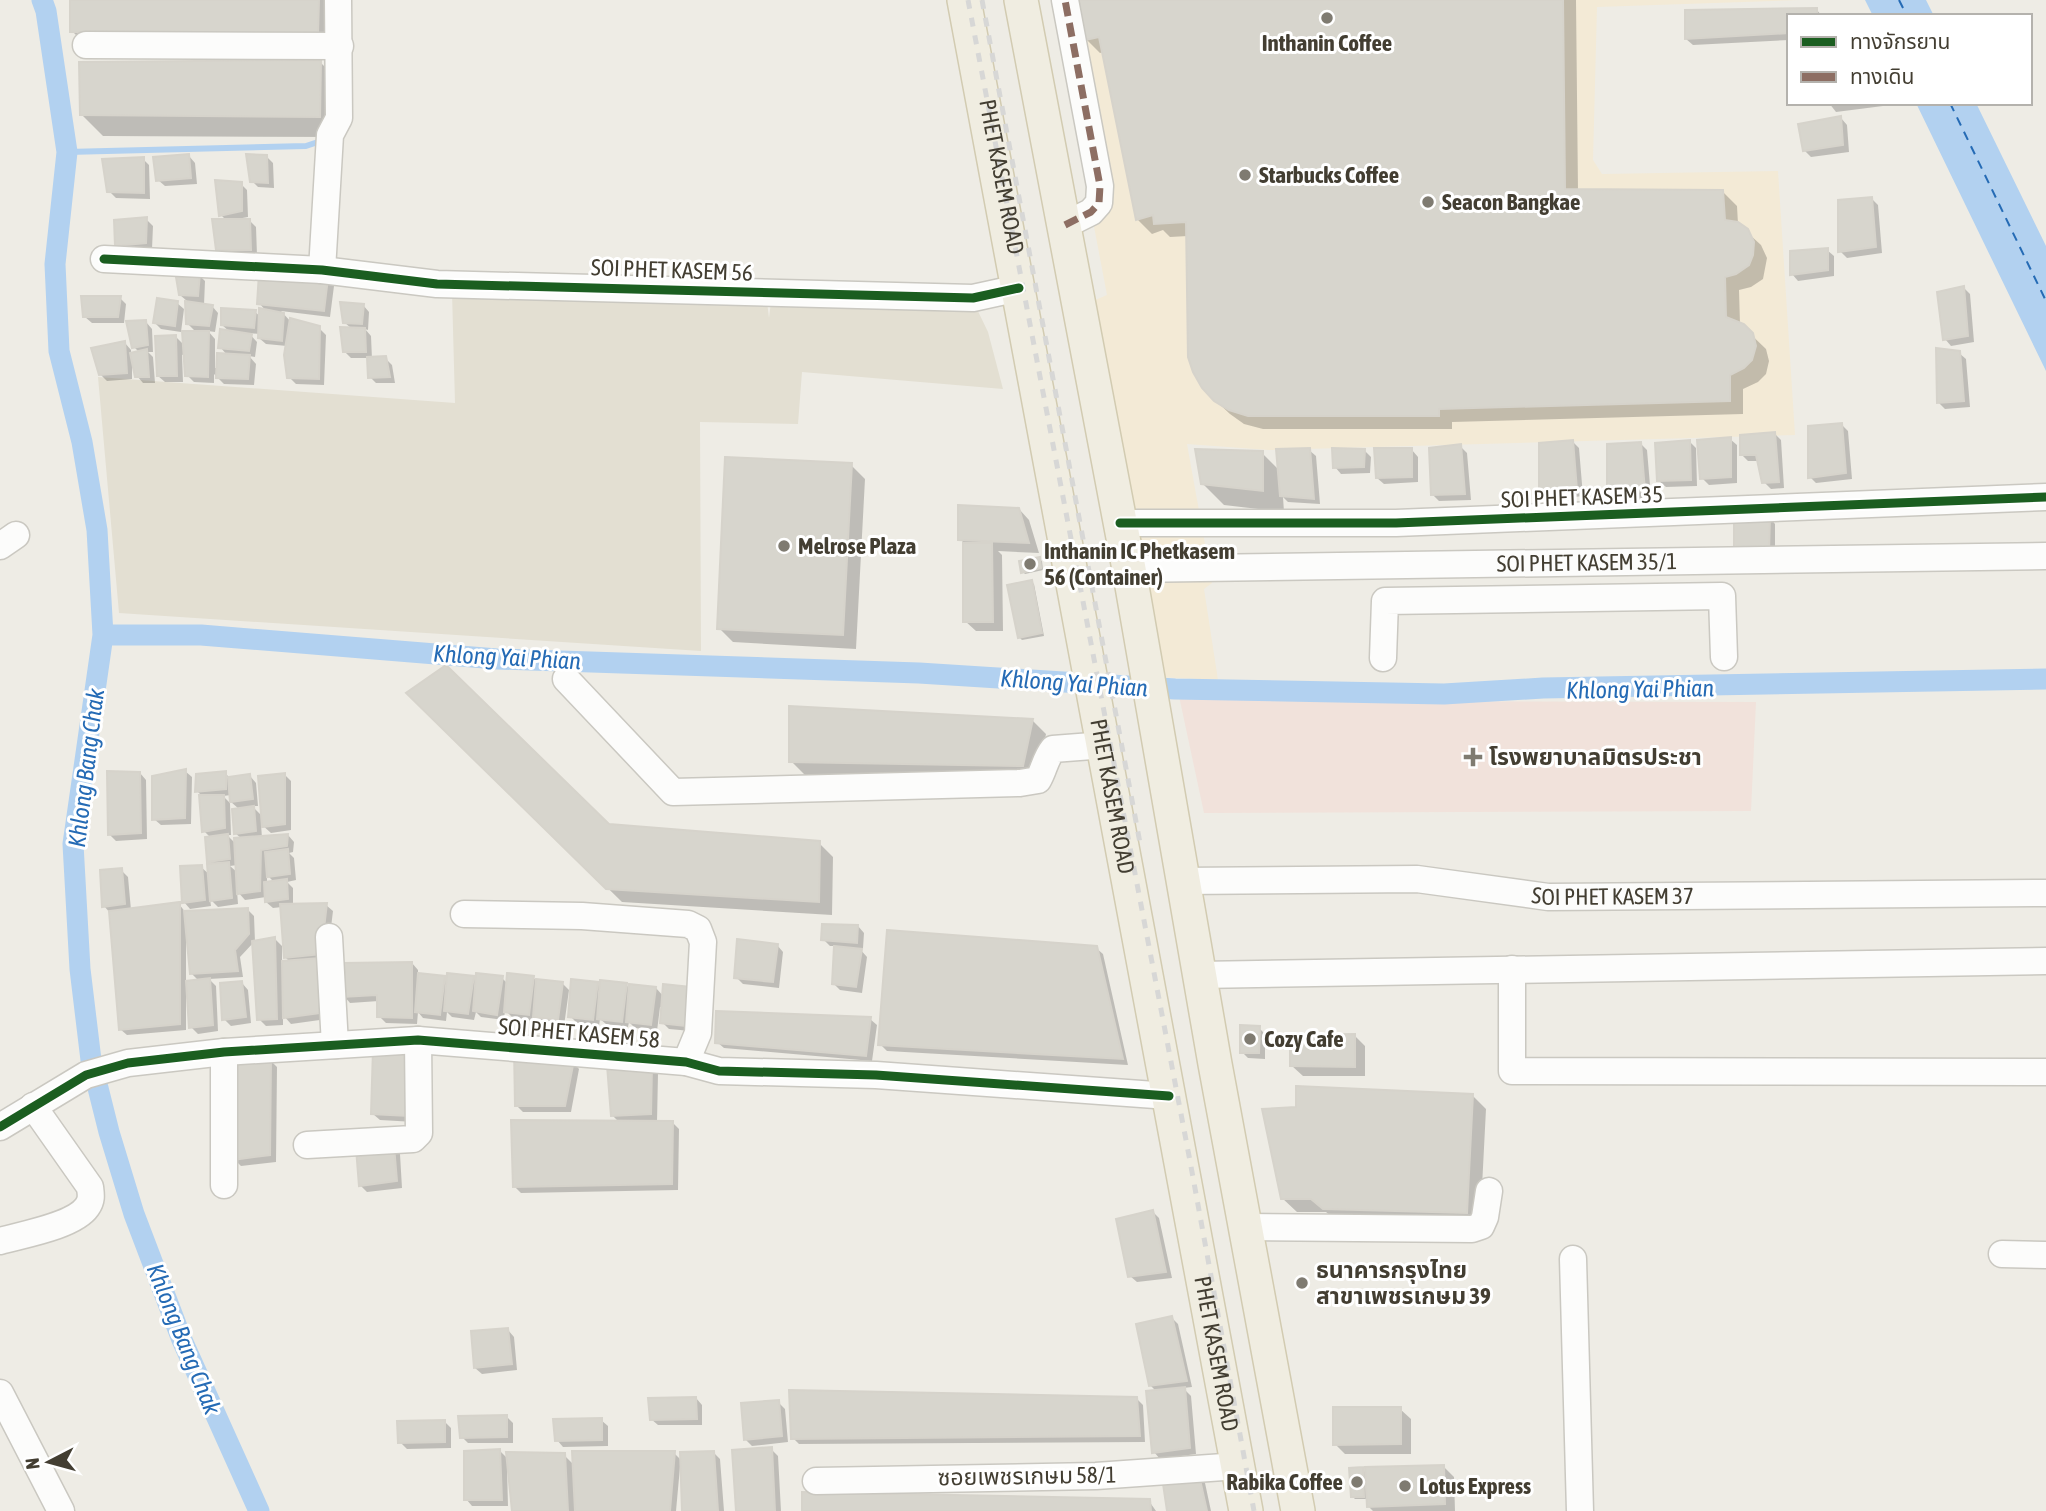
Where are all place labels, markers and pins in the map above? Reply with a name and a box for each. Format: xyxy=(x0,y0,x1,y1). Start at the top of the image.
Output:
marker: Inthanin Coffee xyxy=(1319,10,1335,26)
place label: Inthanin Coffee xyxy=(1262,30,1392,56)
place label: Starbucks Coffee xyxy=(1259,162,1399,188)
marker: Starbucks Coffee xyxy=(1237,167,1253,183)
place label: Seacon Bangkae xyxy=(1442,189,1580,215)
marker: Seacon Bangkae xyxy=(1420,194,1436,210)
place label: Melrose Plaza xyxy=(798,533,917,559)
marker: Melrose Plaza xyxy=(776,538,792,554)
place label: Inthanin IC Phetkasem 56 (Container) xyxy=(1044,538,1235,590)
marker: Inthanin IC Phetkasem 56 (Container) xyxy=(1022,556,1038,572)
place label: โรงพยาบาลมิตรประชา xyxy=(1489,744,1702,770)
marker: โรงพยาบาลมิตรประชา xyxy=(1463,747,1483,767)
place label: Cozy Cafe xyxy=(1264,1026,1344,1052)
marker: Cozy Cafe xyxy=(1242,1031,1258,1047)
place label: ธนาคารกรุงไทย สาขาเพชรเกษม 39 xyxy=(1316,1257,1491,1309)
marker: ธนาคารกรุงไทย สาขาเพชรเกษม 39 xyxy=(1294,1275,1310,1291)
place label: Rabika Coffee xyxy=(1226,1469,1343,1495)
place label: Lotus Express xyxy=(1419,1473,1531,1499)
marker: Rabika Coffee xyxy=(1349,1474,1365,1490)
marker: Lotus Express xyxy=(1397,1478,1413,1494)

